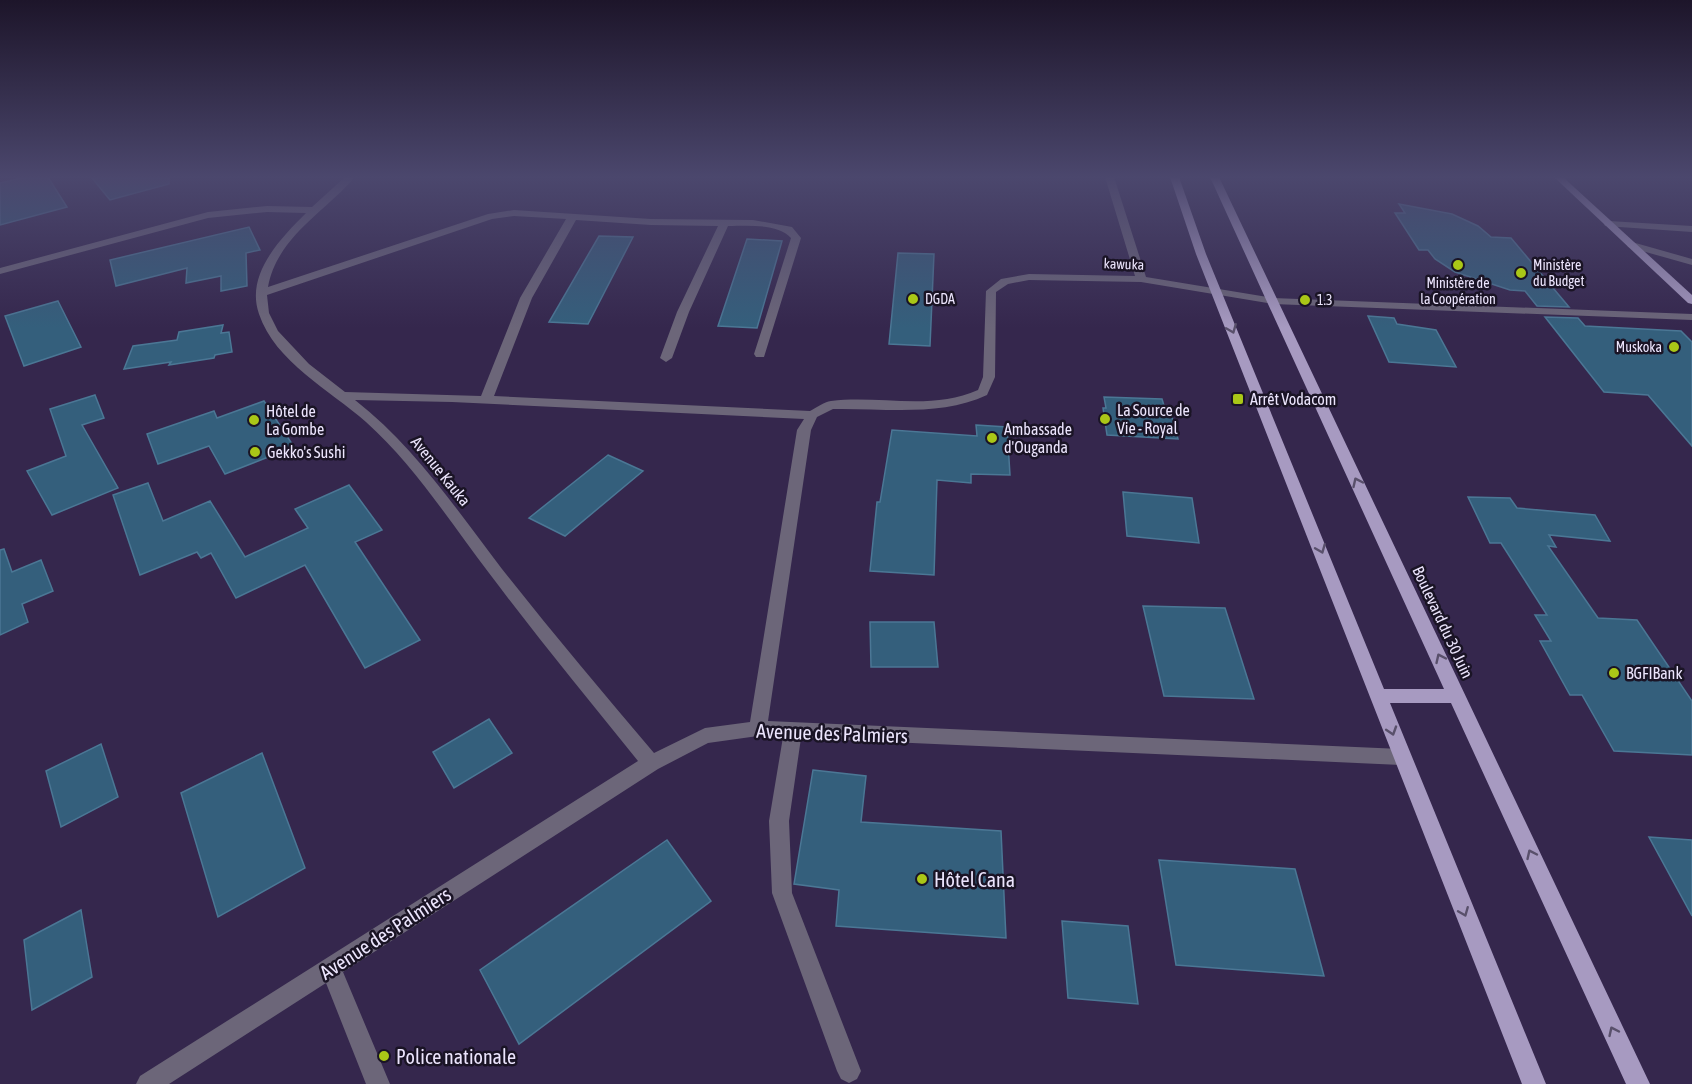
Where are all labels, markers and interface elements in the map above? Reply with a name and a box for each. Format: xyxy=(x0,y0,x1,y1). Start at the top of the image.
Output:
street label: kawuka xyxy=(1103,255,1145,273)
place label: Ministère du Budget xyxy=(1533,257,1584,289)
marker: Ministère de la Coopération xyxy=(1451,258,1465,272)
marker: Ministère du Budget xyxy=(1514,266,1528,280)
place label: Ministère de la Coopération xyxy=(1420,275,1496,307)
place label: DGDA xyxy=(925,291,955,307)
marker: DGDA xyxy=(906,292,920,306)
place label: 1.3 xyxy=(1317,292,1333,308)
marker: 1.3 xyxy=(1298,293,1312,307)
one-way arrow xyxy=(1225,323,1237,334)
place label: Muskoka xyxy=(1616,339,1662,355)
marker: Muskoka xyxy=(1667,340,1681,354)
place label: Arrêt Vodacom xyxy=(1250,390,1336,408)
marker: Arrêt Vodacom xyxy=(1231,392,1245,406)
place label: La Source de Vie - Royal xyxy=(1117,401,1190,438)
place label: Hôtel de La Gombe xyxy=(266,402,324,438)
marker: La Source de Vie - Royal xyxy=(1098,412,1112,426)
marker: Hôtel de La Gombe xyxy=(247,413,261,427)
place label: Ambassade d'Ouganda xyxy=(1004,420,1072,457)
marker: Ambassade d'Ouganda xyxy=(985,431,999,445)
street label: Avenue Kauka xyxy=(408,433,474,509)
place label: Gekko's Sushi xyxy=(267,443,345,461)
marker: Gekko's Sushi xyxy=(248,445,262,459)
one-way arrow xyxy=(1353,477,1365,488)
one-way arrow xyxy=(1314,543,1326,554)
street label: Boulevard du 30 Juin xyxy=(1409,563,1477,681)
one-way arrow xyxy=(1435,654,1447,665)
place label: BGFIBank xyxy=(1626,664,1682,682)
marker: BGFIBank xyxy=(1607,666,1621,680)
street label: Avenue des Palmiers xyxy=(756,719,908,747)
one-way arrow xyxy=(1385,725,1397,736)
one-way arrow xyxy=(1527,850,1539,861)
place label: Hôtel Cana xyxy=(934,868,1015,891)
marker: Hôtel Cana xyxy=(915,872,929,886)
street label: Avenue des Palmiers xyxy=(315,882,455,984)
one-way arrow xyxy=(1457,906,1469,917)
one-way arrow xyxy=(1609,1026,1621,1037)
place label: Police nationale xyxy=(396,1045,516,1068)
marker: Police nationale xyxy=(377,1049,391,1063)

